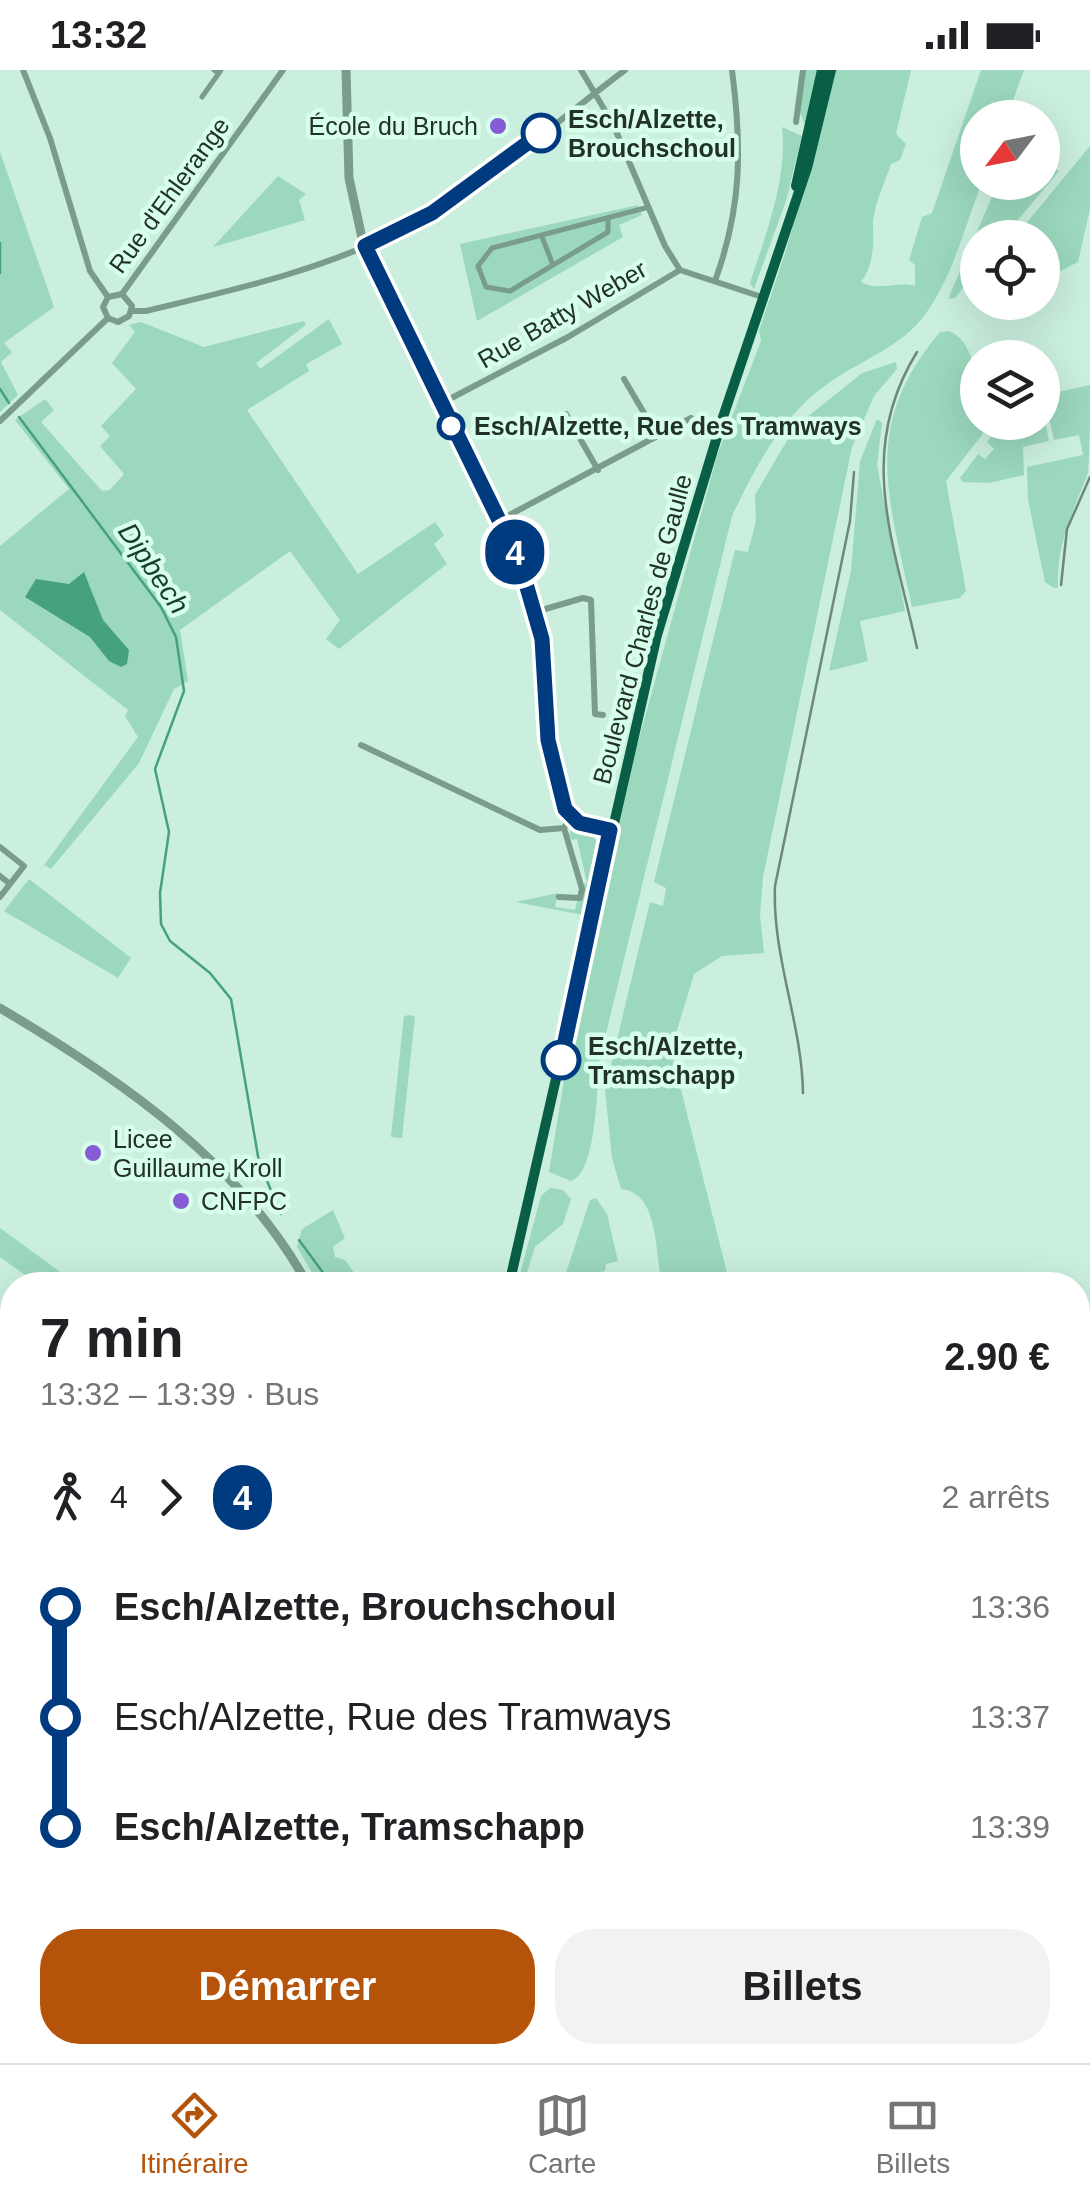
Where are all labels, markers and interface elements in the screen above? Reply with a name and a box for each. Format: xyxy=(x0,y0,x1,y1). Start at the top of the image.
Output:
text: 13:32 xyxy=(50,14,147,56)
north arrow xyxy=(960,100,1060,200)
map controls xyxy=(960,100,1060,440)
place label: Esch/Alzette, Brouchschoul xyxy=(568,105,736,162)
street label: Rue d'Ehlerange xyxy=(103,112,235,278)
place label: École du Bruch xyxy=(308,112,478,140)
marker: Esch/Alzette, Brouchschoul xyxy=(522,114,560,152)
marker: École du Bruch xyxy=(487,115,509,137)
button: locate xyxy=(960,220,1060,320)
street label: Rue Batty Weber xyxy=(473,254,651,374)
button: layers xyxy=(960,340,1060,440)
place label: Esch/Alzette, Rue des Tramways xyxy=(474,412,862,440)
marker: Esch/Alzette, Rue des Tramways xyxy=(438,413,464,439)
street label: Boulevard Charles de Gaulle xyxy=(587,471,697,787)
water label: Dipbech xyxy=(112,517,195,620)
line badge: 4 xyxy=(482,520,548,584)
text: 4 xyxy=(505,533,525,572)
place label: Esch/Alzette, Tramschapp xyxy=(588,1032,744,1089)
marker: Esch/Alzette, Tramschapp xyxy=(542,1041,580,1079)
place label: Licee Guillaume Kroll xyxy=(113,1125,283,1182)
marker: Licee Guillaume Kroll xyxy=(82,1142,104,1164)
place label: CNFPC xyxy=(201,1187,287,1215)
marker: CNFPC xyxy=(170,1190,192,1212)
text: 7 min xyxy=(40,1307,184,1369)
text: 2.90 € xyxy=(944,1336,1050,1378)
text: 13:32 – 13:39 · Bus xyxy=(40,1376,319,1412)
icon: walk xyxy=(40,1470,95,1525)
icon: forward xyxy=(143,1470,198,1525)
text: 4 xyxy=(233,1478,252,1517)
text: 4 xyxy=(110,1479,128,1515)
text: 2 arrêts xyxy=(942,1479,1050,1515)
text: Esch/Alzette, Brouchschoul xyxy=(114,1586,617,1628)
text: 13:36 xyxy=(970,1589,1050,1625)
text: Esch/Alzette, Rue des Tramways xyxy=(114,1696,672,1738)
text: 13:37 xyxy=(970,1699,1050,1735)
text: Esch/Alzette, Tramschapp xyxy=(114,1806,585,1848)
text: 13:39 xyxy=(970,1809,1050,1845)
button: Démarrer xyxy=(40,1929,535,2044)
button: Billets xyxy=(555,1929,1050,2044)
tab: Itinéraire xyxy=(140,2088,249,2180)
tab: Carte xyxy=(528,2088,596,2180)
tab: Billets xyxy=(876,2088,950,2180)

